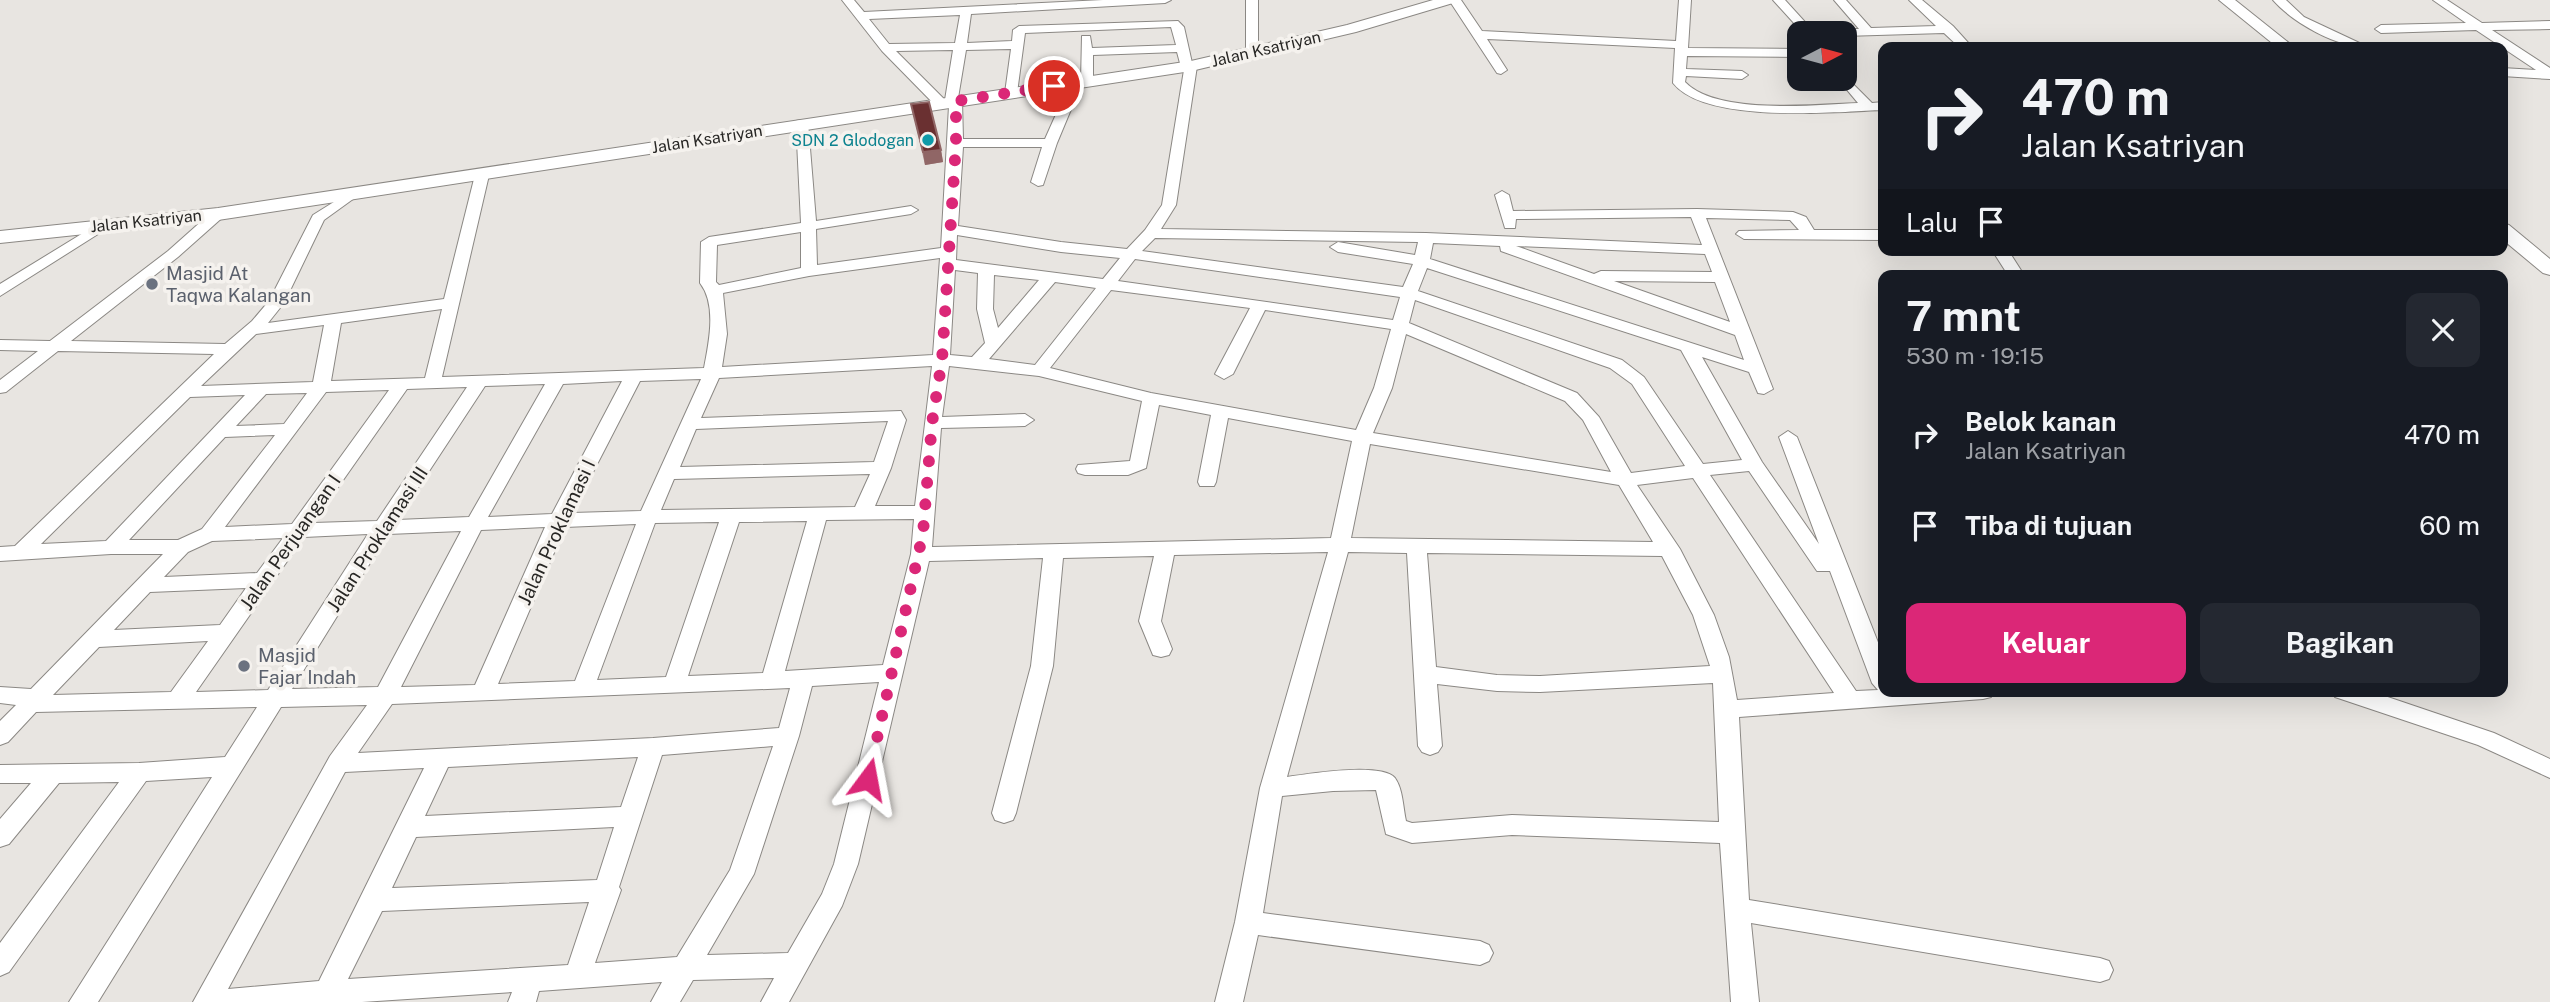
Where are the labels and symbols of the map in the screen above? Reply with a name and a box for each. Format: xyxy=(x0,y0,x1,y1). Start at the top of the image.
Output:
north arrow xyxy=(1787,21,1857,91)
street label: Jalan Ksatriyan xyxy=(1209,27,1323,71)
pin xyxy=(1024,56,1084,116)
street label: Jalan Ksatriyan xyxy=(650,121,764,157)
place label: SDN 2 Glodogan xyxy=(791,131,914,150)
marker: SDN 2 Glodogan xyxy=(920,132,936,148)
street label: Jalan Ksatriyan xyxy=(89,206,203,236)
place label: Masjid At Taqwa Kalangan xyxy=(166,262,311,306)
marker: Masjid At Taqwa Kalangan xyxy=(144,276,160,292)
street label: Jalan Proklamasi I xyxy=(513,456,599,608)
street label: Jalan Proklamasi III xyxy=(322,462,432,616)
street label: Jalan Perjuangan I xyxy=(235,470,345,614)
place label: Masjid Fajar Indah xyxy=(258,644,356,688)
marker: Masjid Fajar Indah xyxy=(236,658,252,674)
position arrow xyxy=(831,742,905,816)

